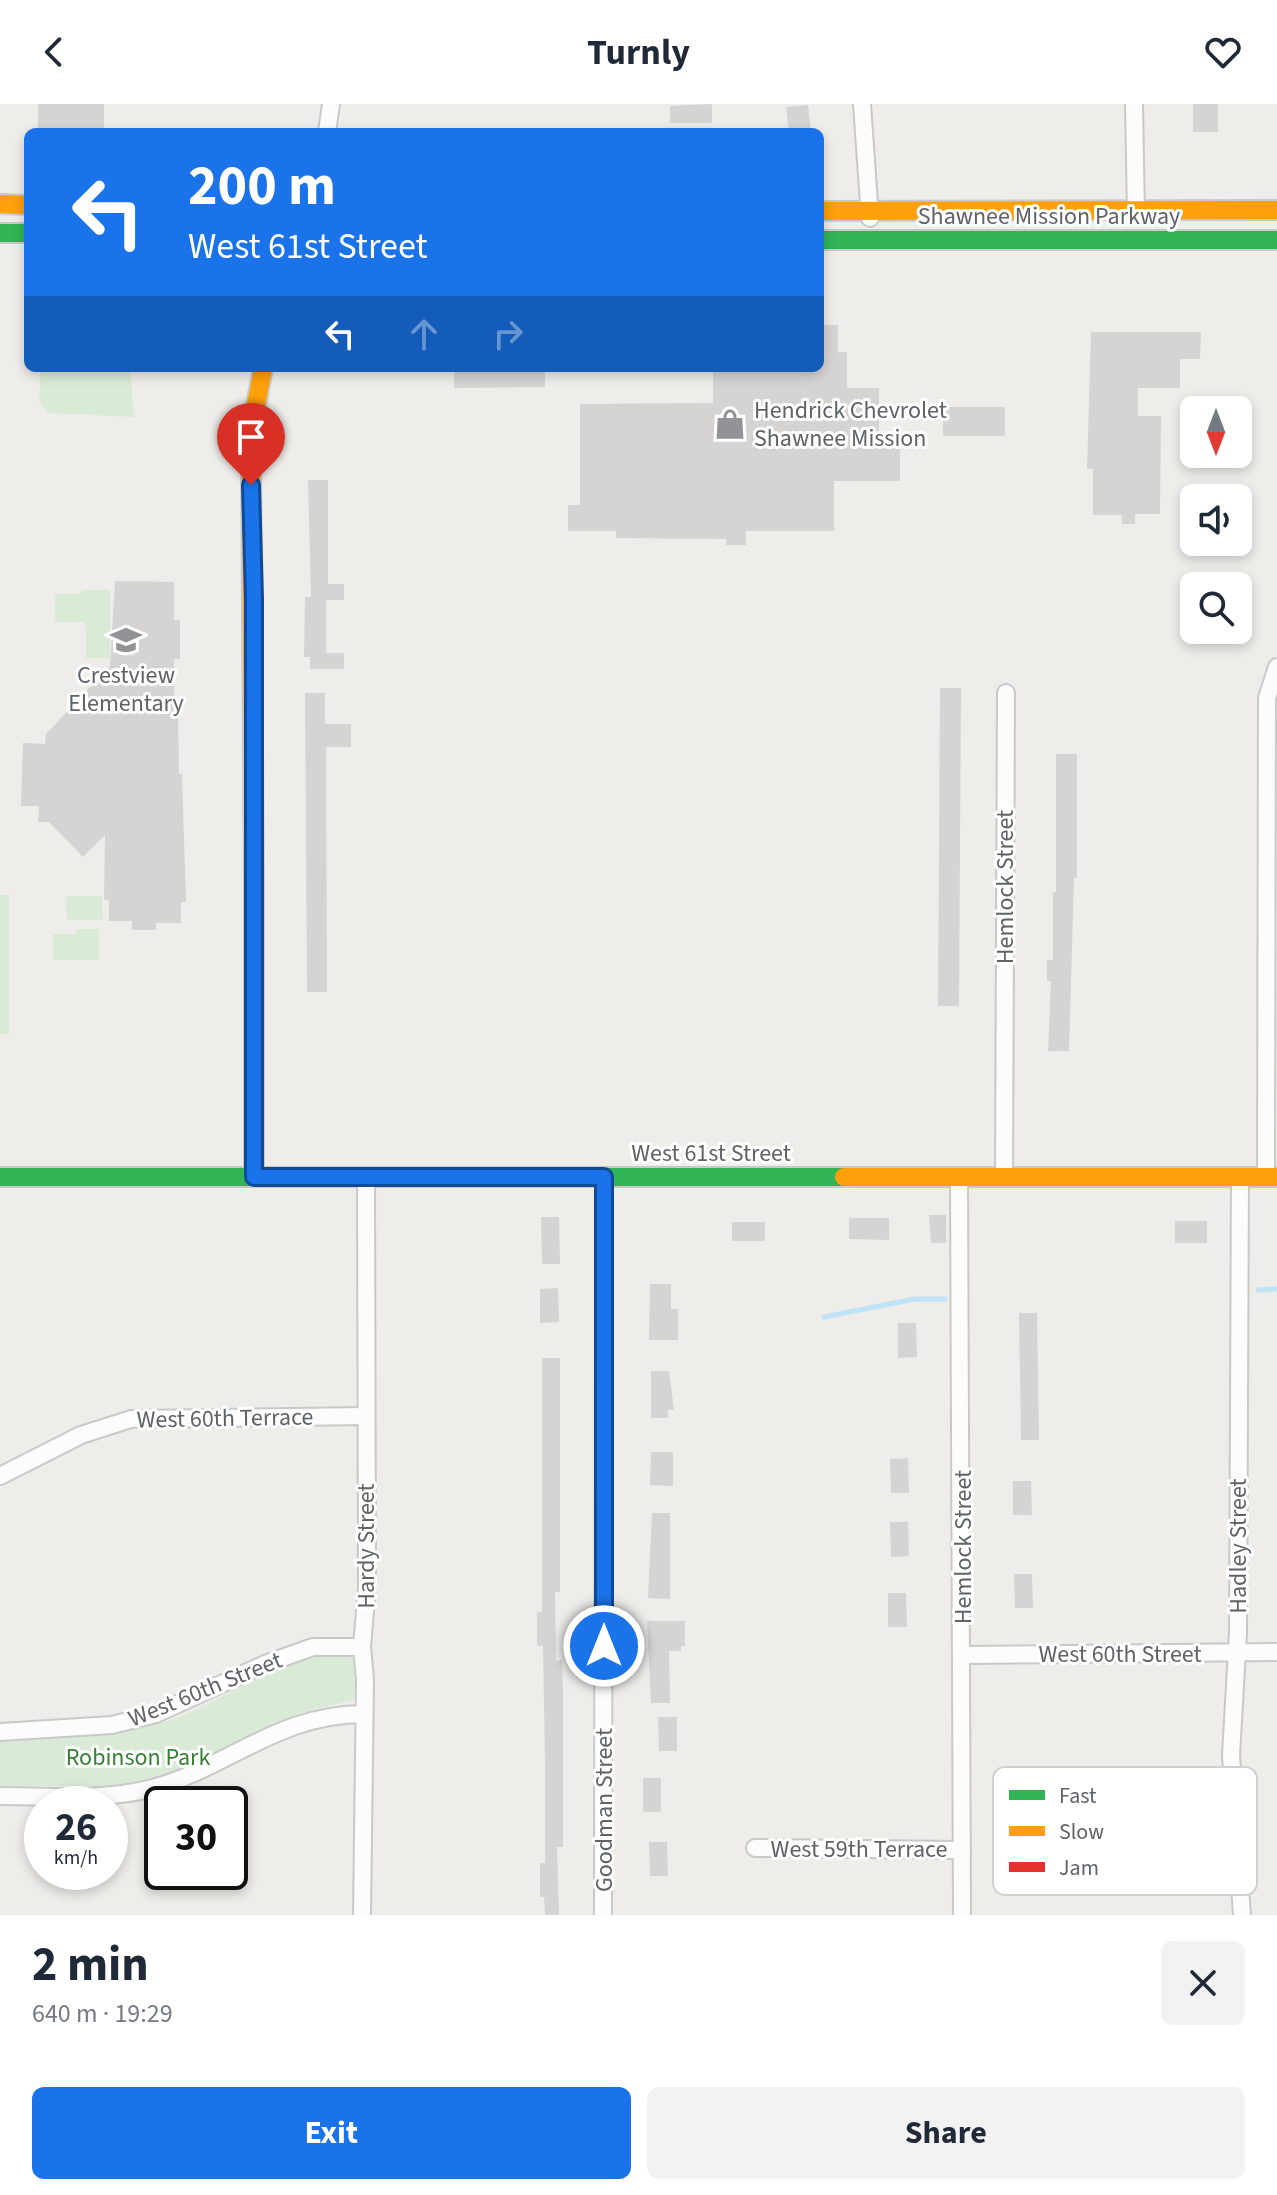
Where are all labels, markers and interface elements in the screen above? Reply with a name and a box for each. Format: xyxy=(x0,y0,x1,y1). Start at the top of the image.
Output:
text: Turnly xyxy=(587,27,690,78)
icon: back xyxy=(32,30,76,74)
icon: heart xyxy=(1201,30,1245,74)
text: 200 m xyxy=(188,147,336,226)
icon: left xyxy=(56,160,160,264)
street label: Shawnee Mission Parkway xyxy=(918,199,1180,234)
text: West 61st Street xyxy=(188,221,428,272)
icon: left xyxy=(318,312,362,356)
icon: ahead xyxy=(402,312,446,356)
icon: right xyxy=(486,312,530,356)
place label: Hendrick Chevrolet Shawnee Mission xyxy=(754,393,947,456)
north arrow xyxy=(1180,396,1252,468)
map controls xyxy=(1180,396,1252,644)
pin xyxy=(217,403,285,485)
shop icon: Hendrick Chevrolet Shawnee Mission xyxy=(713,407,747,441)
icon: arrive xyxy=(229,415,273,459)
button: sound xyxy=(1180,484,1252,556)
button: search xyxy=(1180,572,1252,644)
school or university icon: Crestview Elementary xyxy=(109,623,143,657)
place label: Crestview Elementary xyxy=(68,658,184,721)
street label: Hemlock Street xyxy=(988,810,1023,964)
street label: West 61st Street xyxy=(631,1136,791,1171)
street label: West 60th Terrace xyxy=(136,1399,314,1438)
street label: Hemlock Street xyxy=(946,1470,981,1624)
street label: Hadley Street xyxy=(1221,1478,1256,1614)
street label: Hardy Street xyxy=(349,1483,384,1609)
position arrow xyxy=(562,1604,646,1688)
street label: West 60th Street xyxy=(1038,1637,1202,1672)
street label: West 60th Street xyxy=(123,1643,287,1736)
street label: Goodman Street xyxy=(587,1728,622,1892)
park label: Robinson Park xyxy=(66,1740,210,1775)
legend xyxy=(993,1767,1257,1895)
text: Fast xyxy=(1059,1780,1097,1812)
speed limit sign: 30 xyxy=(144,1786,248,1890)
text: 26 xyxy=(55,1799,97,1856)
text: Slow xyxy=(1059,1816,1104,1848)
street label: West 59th Terrace xyxy=(771,1832,947,1867)
text: km/h xyxy=(54,1844,98,1872)
text: Jam xyxy=(1059,1852,1099,1884)
text: 2 min xyxy=(32,1931,149,1999)
button: close xyxy=(1161,1941,1245,2025)
text: 640 m · 19:29 xyxy=(32,1995,173,2032)
button: Exit xyxy=(32,2087,631,2179)
button: Share xyxy=(647,2087,1245,2179)

